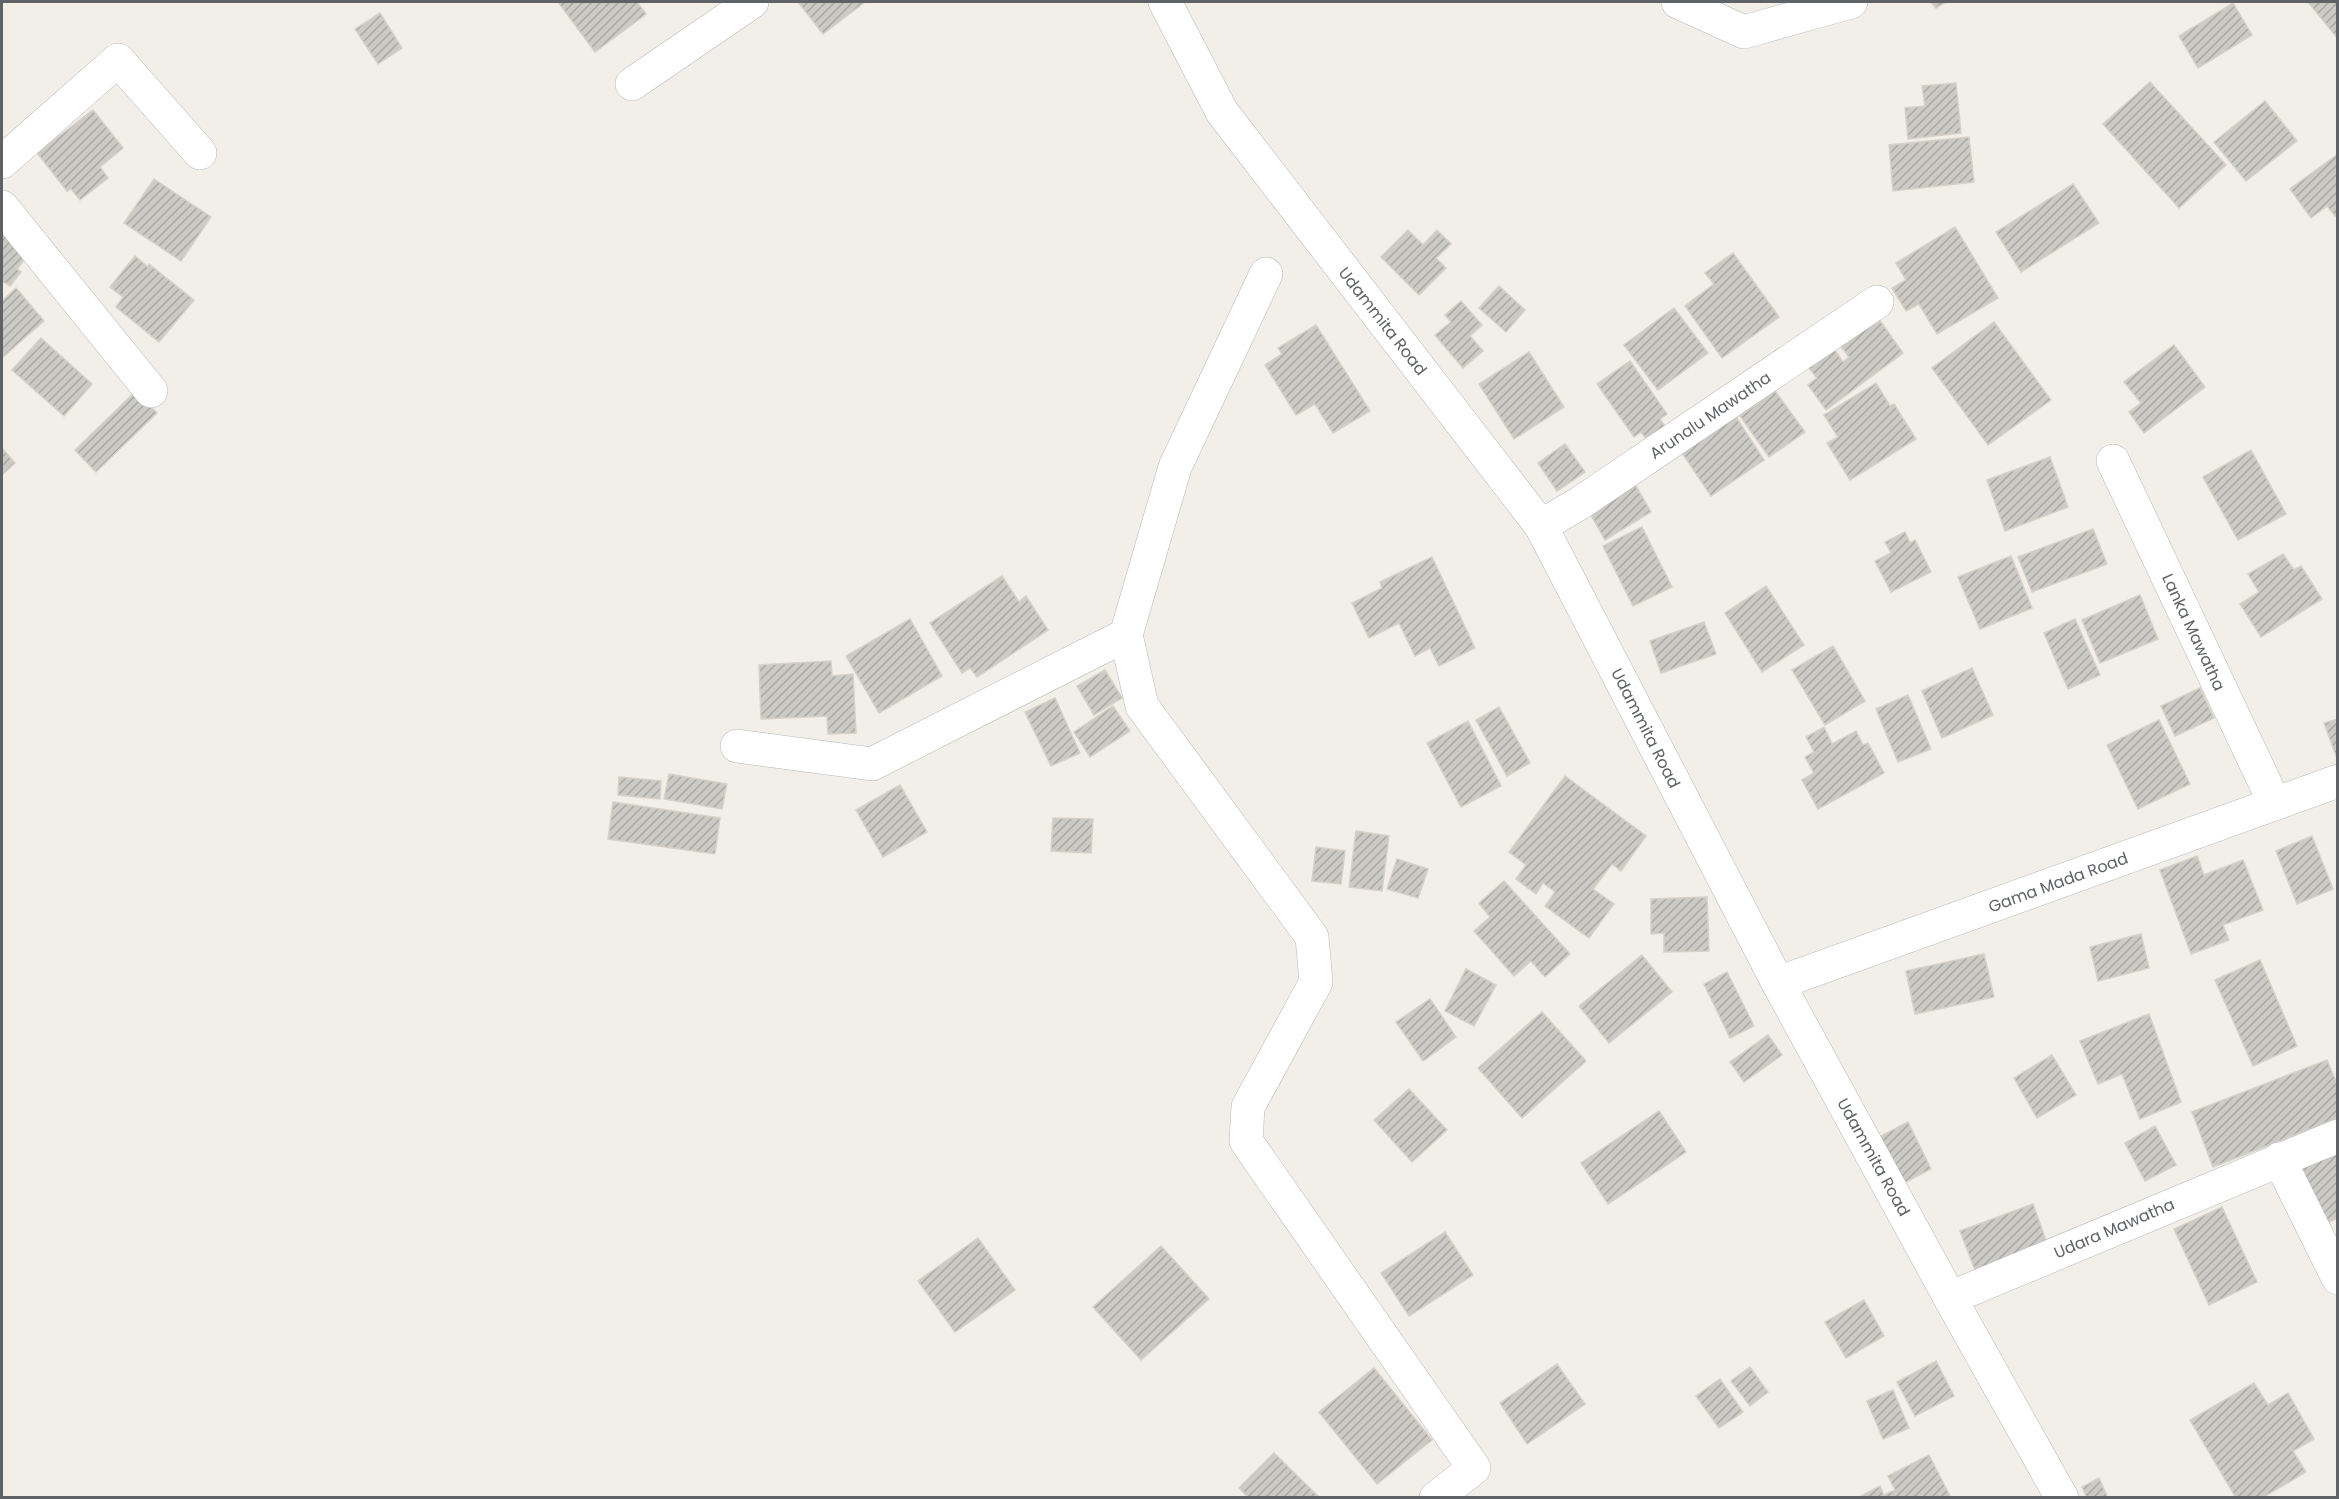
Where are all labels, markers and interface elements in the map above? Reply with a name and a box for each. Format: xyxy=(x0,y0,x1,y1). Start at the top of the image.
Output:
street label: Udammita Road xyxy=(1333,262,1432,380)
street label: Arunalu Mawatha xyxy=(1645,366,1776,465)
street label: Lanka Mawatha xyxy=(2156,570,2231,694)
street label: Udammita Road xyxy=(1605,664,1686,792)
street label: Gama Mada Road xyxy=(1985,847,2131,918)
street label: Udammita Road xyxy=(1832,1094,1916,1220)
street label: Udara Mawatha xyxy=(2050,1193,2178,1264)

